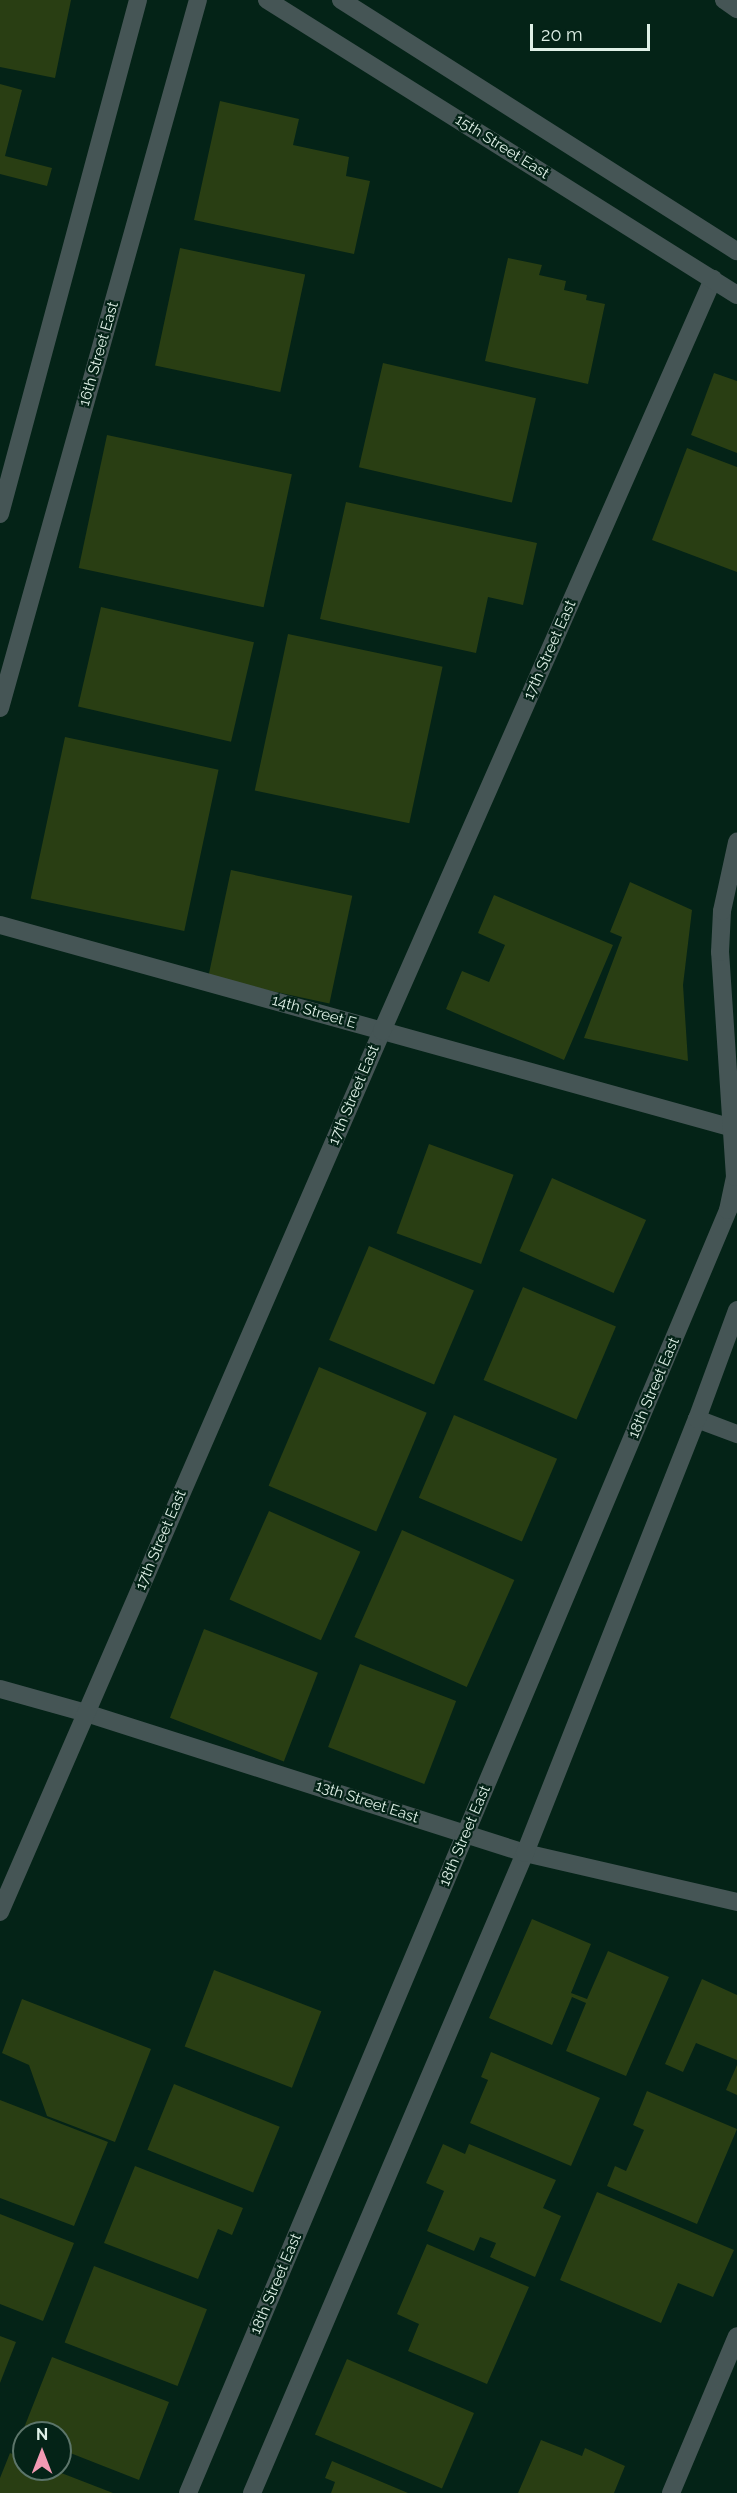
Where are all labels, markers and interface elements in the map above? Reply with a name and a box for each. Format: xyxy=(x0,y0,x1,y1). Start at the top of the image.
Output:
scale bar xyxy=(533,12,653,50)
text: 20 m xyxy=(541,24,583,45)
street label: 15th Street East xyxy=(452,111,552,183)
street label: 16th Street East xyxy=(75,300,123,408)
street label: 17th Street East xyxy=(520,598,580,702)
street label: 14th Street E xyxy=(270,991,358,1033)
street label: 17th Street East xyxy=(325,1042,383,1148)
street label: 18th Street East xyxy=(625,1335,683,1441)
street label: 17th Street East xyxy=(132,1487,190,1593)
street label: 13th Street East xyxy=(313,1777,421,1827)
street label: 18th Street East xyxy=(436,1783,494,1889)
street label: 18th Street East xyxy=(247,2231,305,2337)
north arrow xyxy=(12,2421,72,2481)
text: N xyxy=(36,2425,48,2444)

